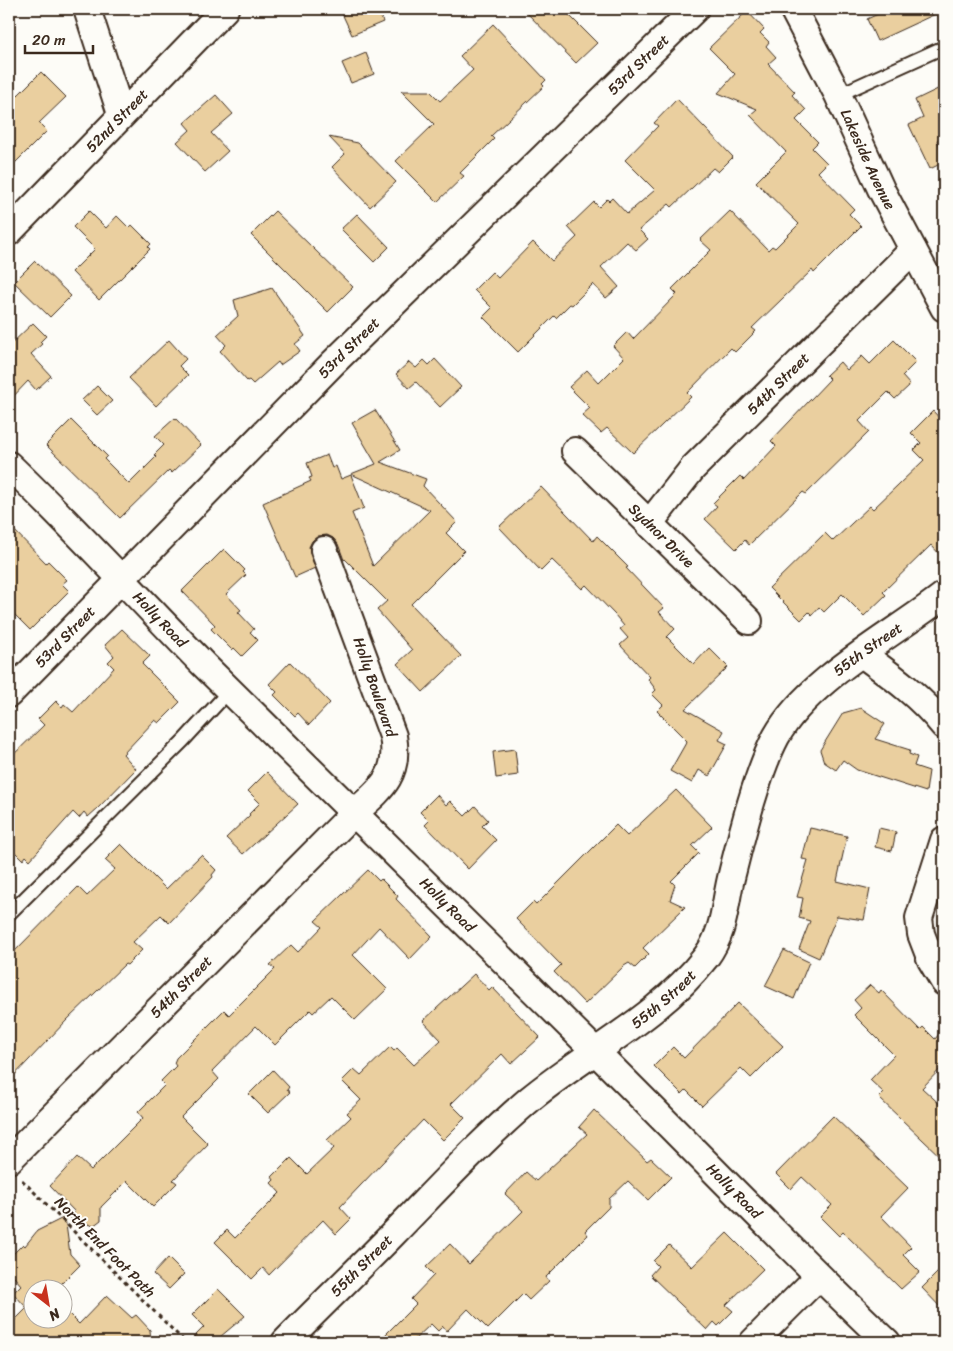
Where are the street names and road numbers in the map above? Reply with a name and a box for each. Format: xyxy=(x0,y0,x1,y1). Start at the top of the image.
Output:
street label: 53rd Street xyxy=(601,27,676,102)
street label: 52nd Street xyxy=(79,82,155,159)
street label: Lakeside Avenue xyxy=(833,104,903,215)
street label: 53rd Street xyxy=(311,311,386,385)
street label: 54th Street xyxy=(740,346,816,421)
street label: Sydnor Drive xyxy=(622,497,701,574)
street label: Holly Road xyxy=(126,585,194,655)
street label: 53rd Street xyxy=(28,599,102,674)
street label: 55th Street xyxy=(827,615,908,683)
street label: Holly Boulevard xyxy=(346,634,405,742)
street label: Holly Road xyxy=(413,871,482,940)
street label: 54th Street xyxy=(143,949,219,1025)
street label: 55th Street xyxy=(625,963,703,1036)
street label: Holly Road xyxy=(700,1157,769,1226)
street label: North End Foot Path xyxy=(48,1190,162,1304)
street label: 55th Street xyxy=(324,1228,399,1303)

